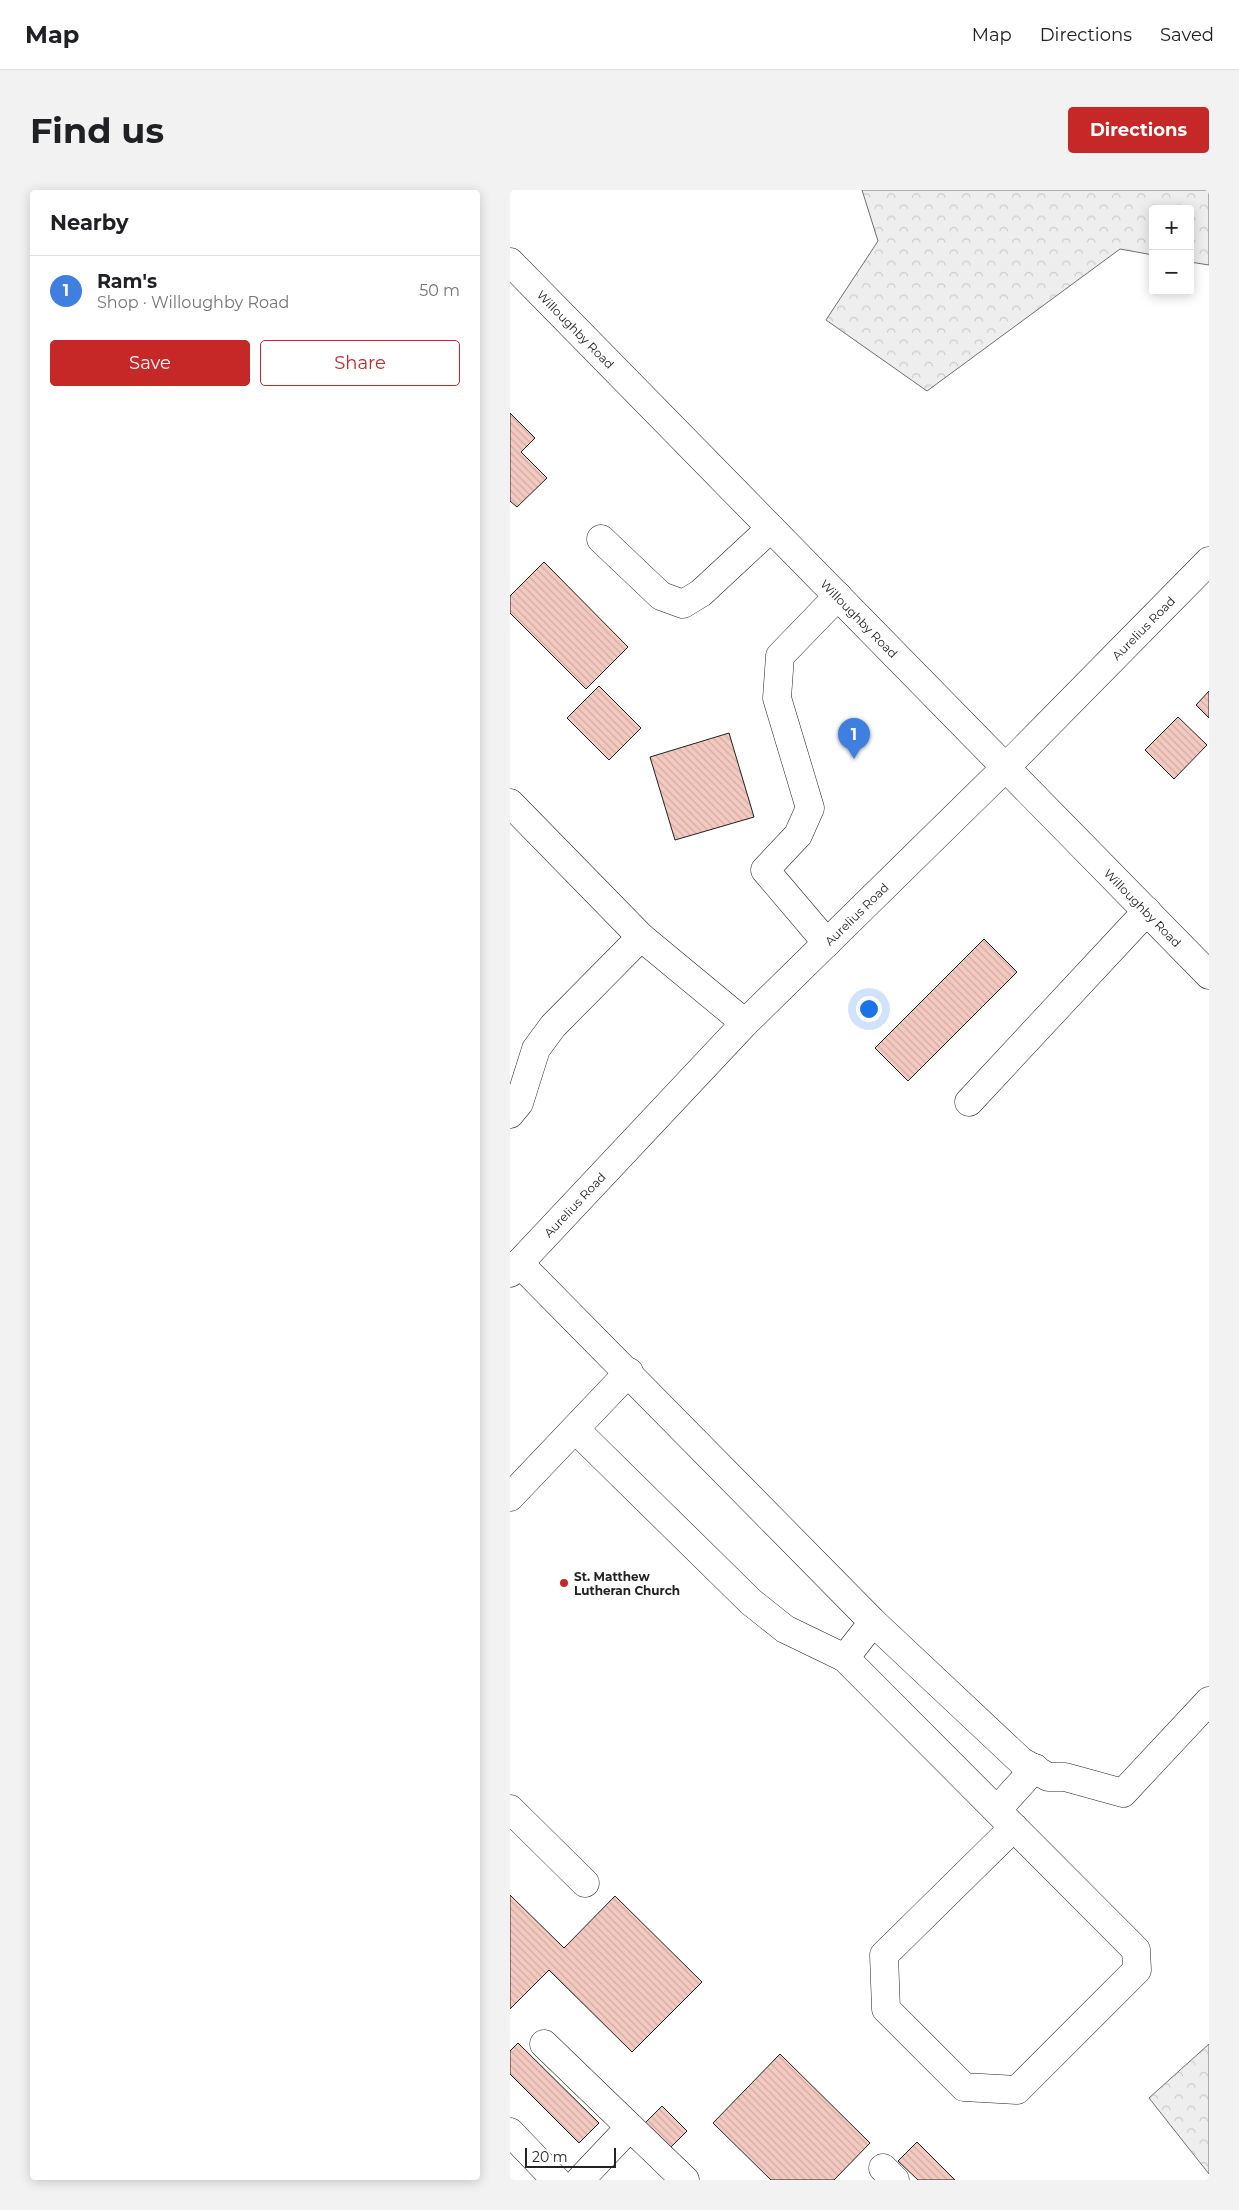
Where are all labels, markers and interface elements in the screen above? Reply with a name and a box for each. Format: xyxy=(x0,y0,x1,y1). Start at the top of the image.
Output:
text: Map xyxy=(25,20,79,49)
text: Map xyxy=(972,24,1012,46)
text: Directions xyxy=(1040,24,1132,46)
text: Saved xyxy=(1160,24,1214,46)
button: Directions xyxy=(1068,107,1209,153)
text: Find us xyxy=(30,109,164,152)
map controls xyxy=(1149,205,1194,295)
button: + xyxy=(1149,205,1194,250)
text: Nearby xyxy=(50,210,129,235)
button: − xyxy=(1149,250,1194,295)
text: Ram's xyxy=(97,270,157,293)
text: 1 xyxy=(63,281,69,300)
text: 50 m xyxy=(419,281,460,300)
street label: Willoughby Road xyxy=(534,287,618,371)
text: Shop · Willoughby Road xyxy=(97,293,289,312)
button: Save xyxy=(50,340,250,386)
button: Share xyxy=(260,340,460,386)
street label: Willoughby Road xyxy=(818,576,901,661)
street label: Aurelius Road xyxy=(1108,593,1178,663)
pin: 1 xyxy=(838,718,870,759)
street label: Willoughby Road xyxy=(1101,865,1185,950)
street label: Aurelius Road xyxy=(821,879,891,948)
your location xyxy=(856,996,882,1022)
street label: Aurelius Road xyxy=(540,1169,608,1240)
place label: St. Matthew Lutheran Church xyxy=(574,1569,680,1598)
marker: St. Matthew Lutheran Church xyxy=(558,1577,570,1589)
scale bar xyxy=(525,2145,616,2168)
text: 20 m xyxy=(532,2148,568,2166)

